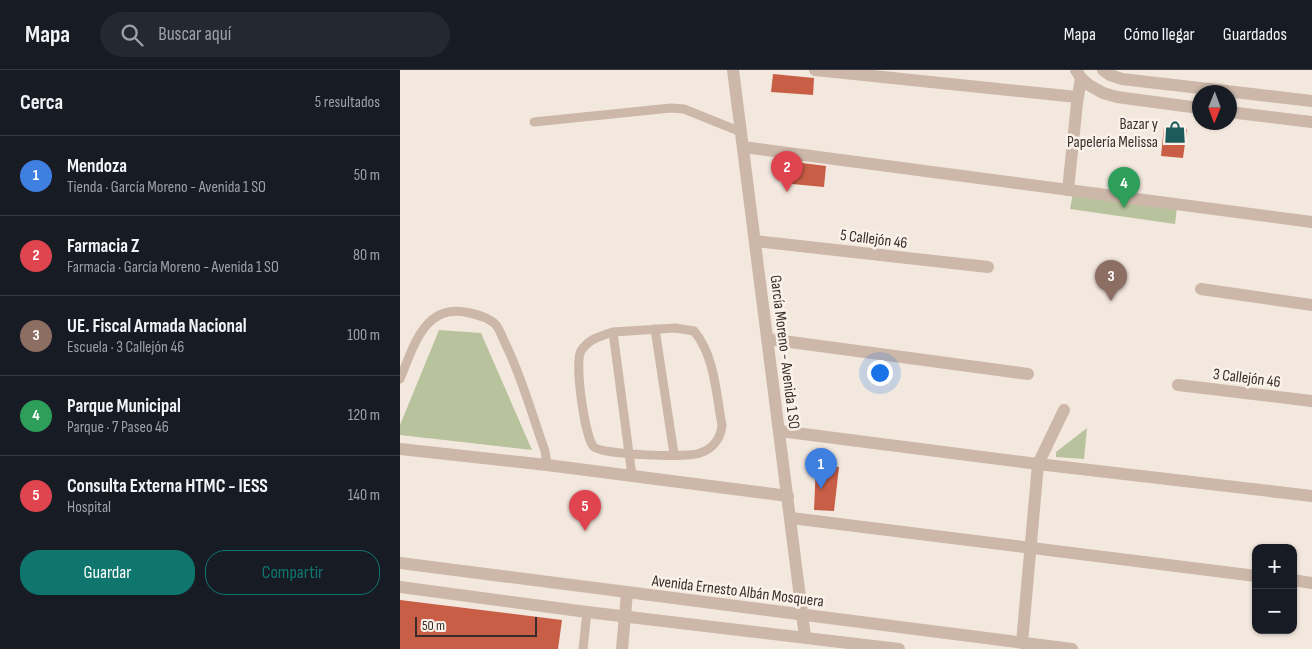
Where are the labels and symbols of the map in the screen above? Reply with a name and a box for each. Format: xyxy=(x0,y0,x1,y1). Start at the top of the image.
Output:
north arrow xyxy=(1192,85,1237,130)
place label: Bazar y Papelería Melissa xyxy=(1067,115,1158,152)
shop icon: Bazar y Papelería Melissa xyxy=(1162,119,1188,145)
pin: 2 xyxy=(771,151,803,192)
pin: 4 xyxy=(1108,167,1140,208)
street label: 5 Callejón 46 xyxy=(839,226,909,253)
pin: 3 xyxy=(1095,260,1127,301)
street label: García Moreno - Avenida 1 SO xyxy=(766,274,803,430)
your location xyxy=(867,360,893,386)
street label: 3 Callejón 46 xyxy=(1212,365,1282,392)
pin: 1 xyxy=(805,448,837,489)
pin: 5 xyxy=(569,490,601,531)
street label: Avenida Ernesto Albán Mosquera xyxy=(650,571,825,611)
scale bar xyxy=(415,614,538,637)

